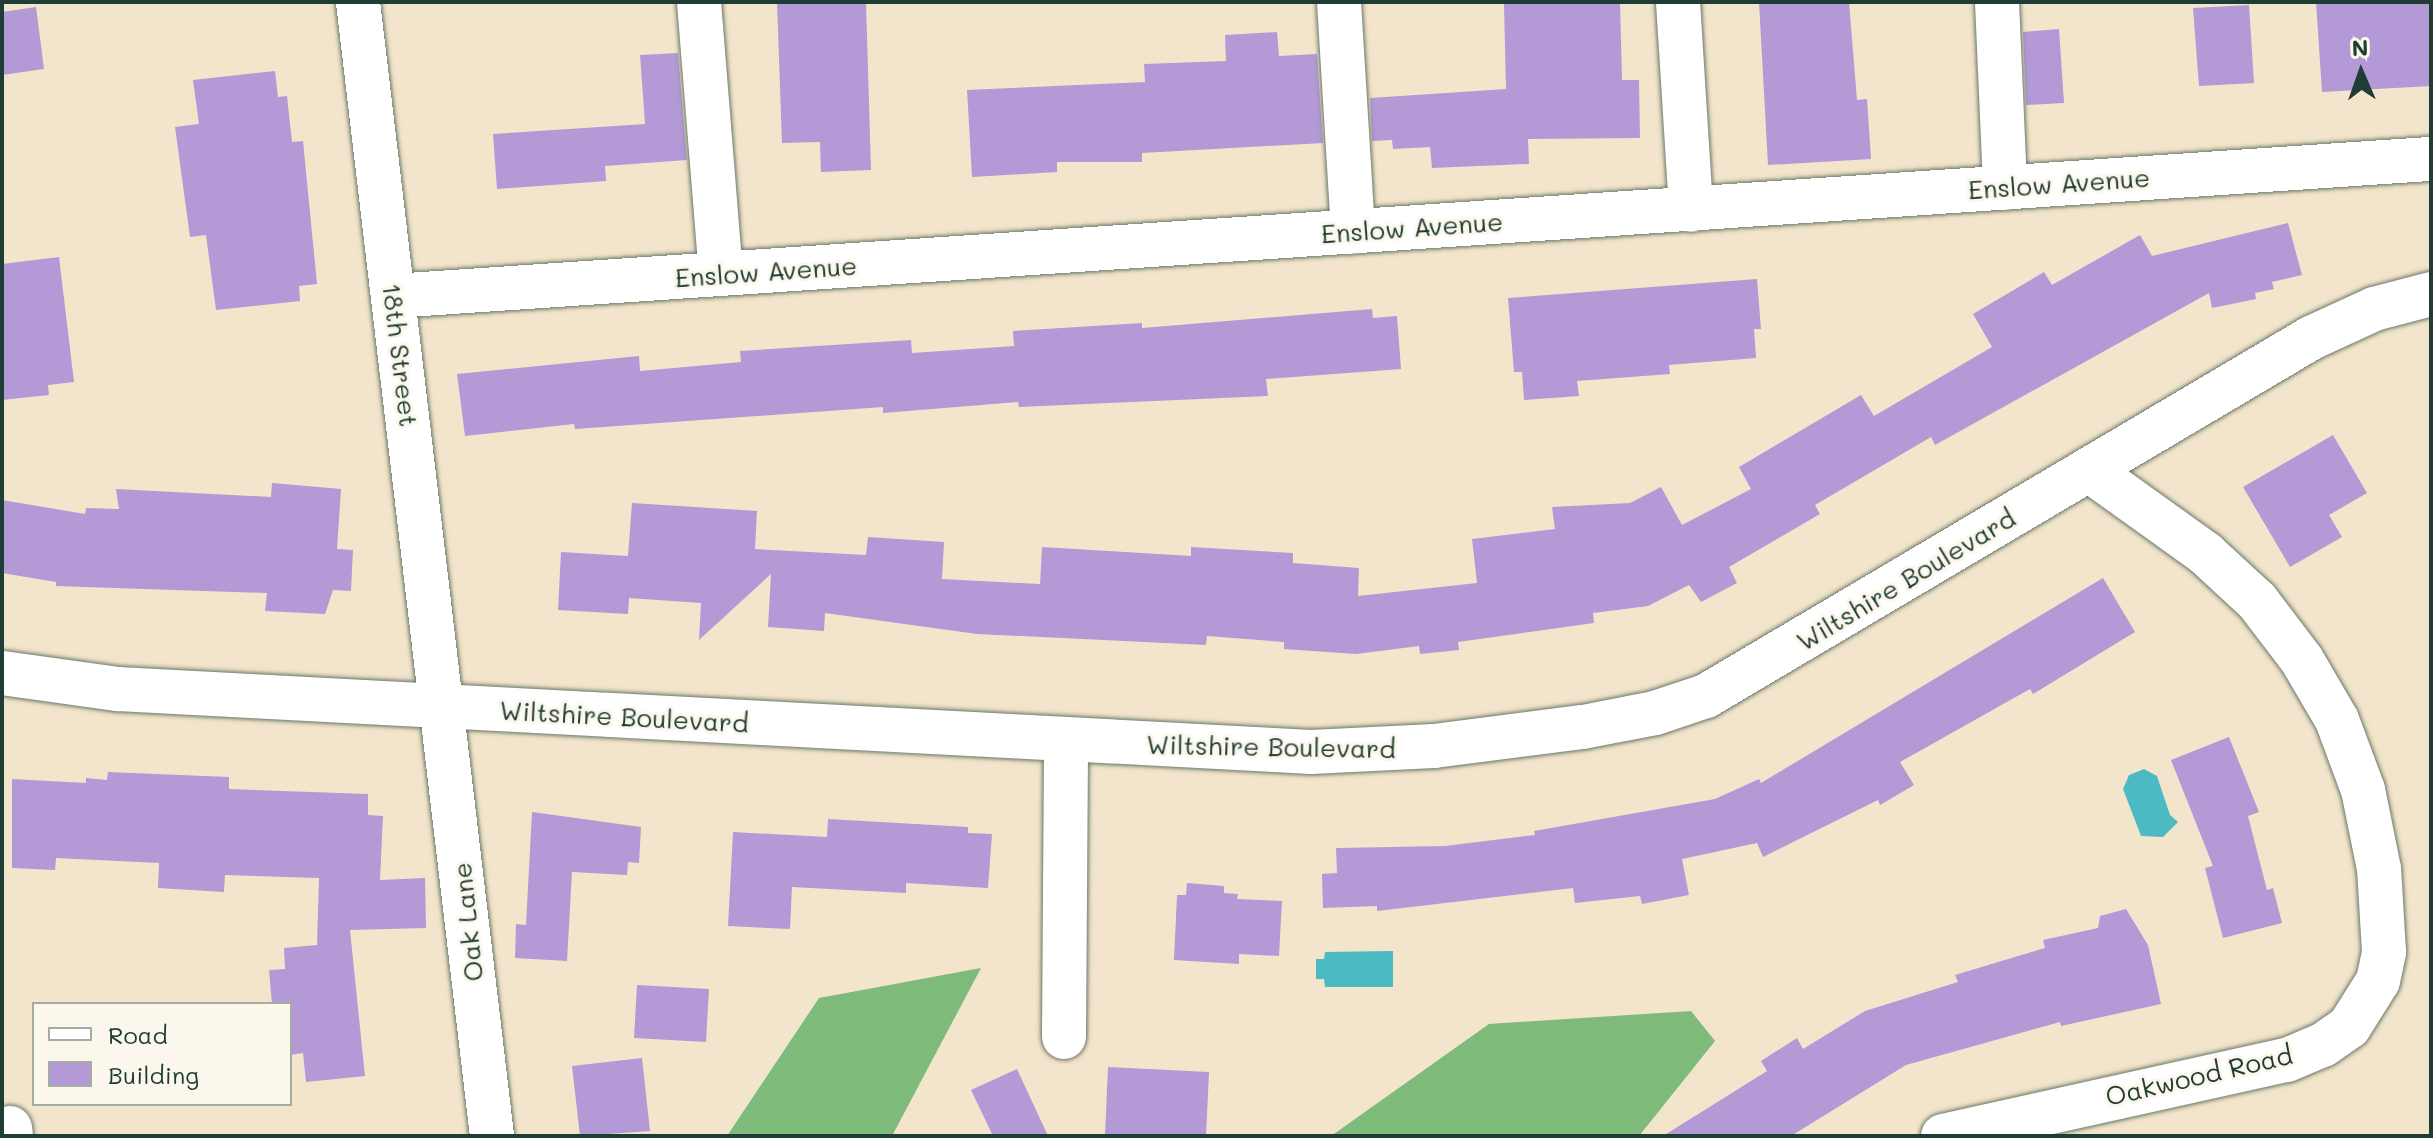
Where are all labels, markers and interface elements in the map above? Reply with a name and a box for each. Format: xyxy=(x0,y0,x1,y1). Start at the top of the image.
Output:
north arrow xyxy=(2321,32,2401,112)
text: N xyxy=(2351,33,2369,62)
street label: Enslow Avenue xyxy=(1967,162,2151,206)
street label: Enslow Avenue xyxy=(1320,206,1504,250)
street label: Enslow Avenue xyxy=(674,250,858,294)
street label: 18th Street xyxy=(376,281,424,429)
street label: Wiltshire Boulevard xyxy=(1791,502,2021,658)
street label: Wiltshire Boulevard xyxy=(499,695,749,739)
street label: Wiltshire Boulevard xyxy=(1146,729,1396,765)
street label: Oak Lane xyxy=(446,861,490,983)
legend xyxy=(32,1002,292,1106)
text: Road xyxy=(108,1019,168,1050)
street label: Oakwood Road xyxy=(2102,1039,2296,1113)
text: Building xyxy=(108,1059,199,1090)

